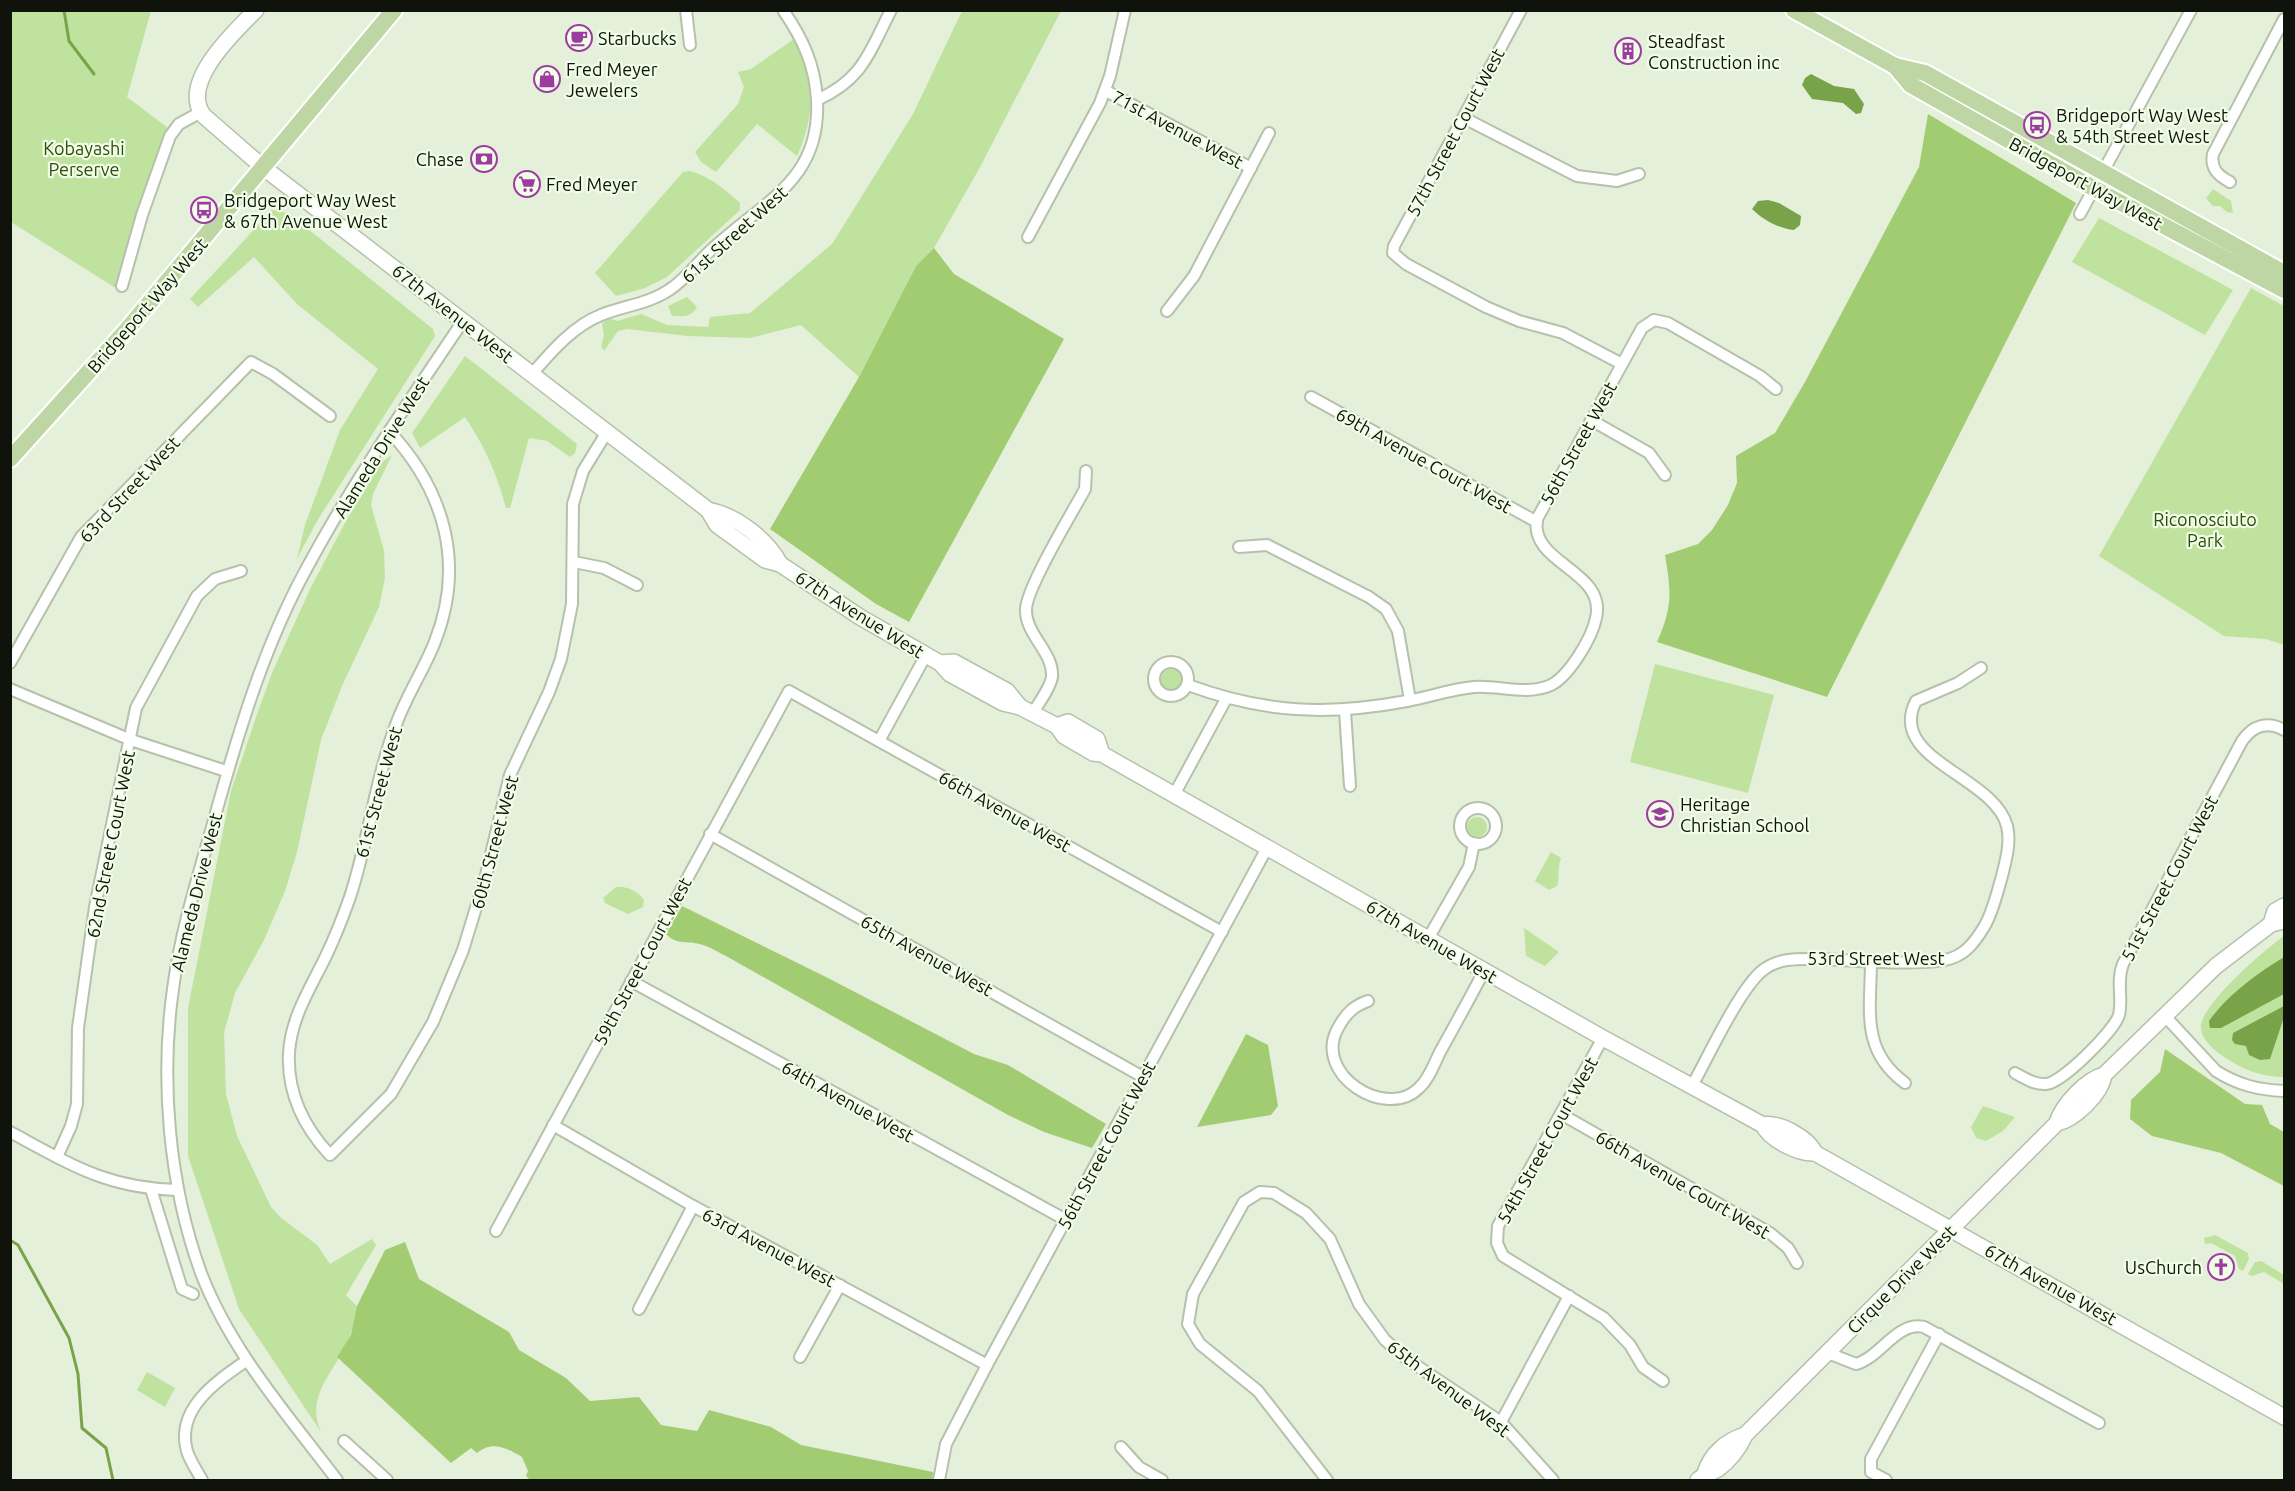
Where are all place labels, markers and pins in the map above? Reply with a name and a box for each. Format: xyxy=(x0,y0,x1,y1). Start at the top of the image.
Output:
cafe icon: Starbucks xyxy=(564,23,594,53)
place label: Starbucks xyxy=(598,28,677,48)
place label: Steadfast Construction inc xyxy=(1648,31,1780,72)
building icon: Steadfast Construction inc xyxy=(1613,36,1643,66)
place label: Fred Meyer Jewelers xyxy=(566,59,658,100)
shop icon: Fred Meyer Jewelers xyxy=(532,64,562,94)
place label: Bridgeport Way West & 54th Street West xyxy=(2056,105,2228,146)
bus stop icon: Bridgeport Way West & 54th Street West xyxy=(2022,110,2052,140)
bank icon: Chase xyxy=(469,144,499,174)
place label: Chase xyxy=(416,149,464,169)
supermarket icon: Fred Meyer xyxy=(512,169,542,199)
place label: Fred Meyer xyxy=(546,174,638,194)
place label: Bridgeport Way West & 67th Avenue West xyxy=(224,190,396,231)
bus stop icon: Bridgeport Way West & 67th Avenue West xyxy=(189,195,219,225)
place label: Heritage Christian School xyxy=(1680,794,1810,835)
school or university icon: Heritage Christian School xyxy=(1645,799,1675,829)
church icon: UsChurch xyxy=(2206,1252,2236,1282)
place label: UsChurch xyxy=(2125,1257,2202,1277)

